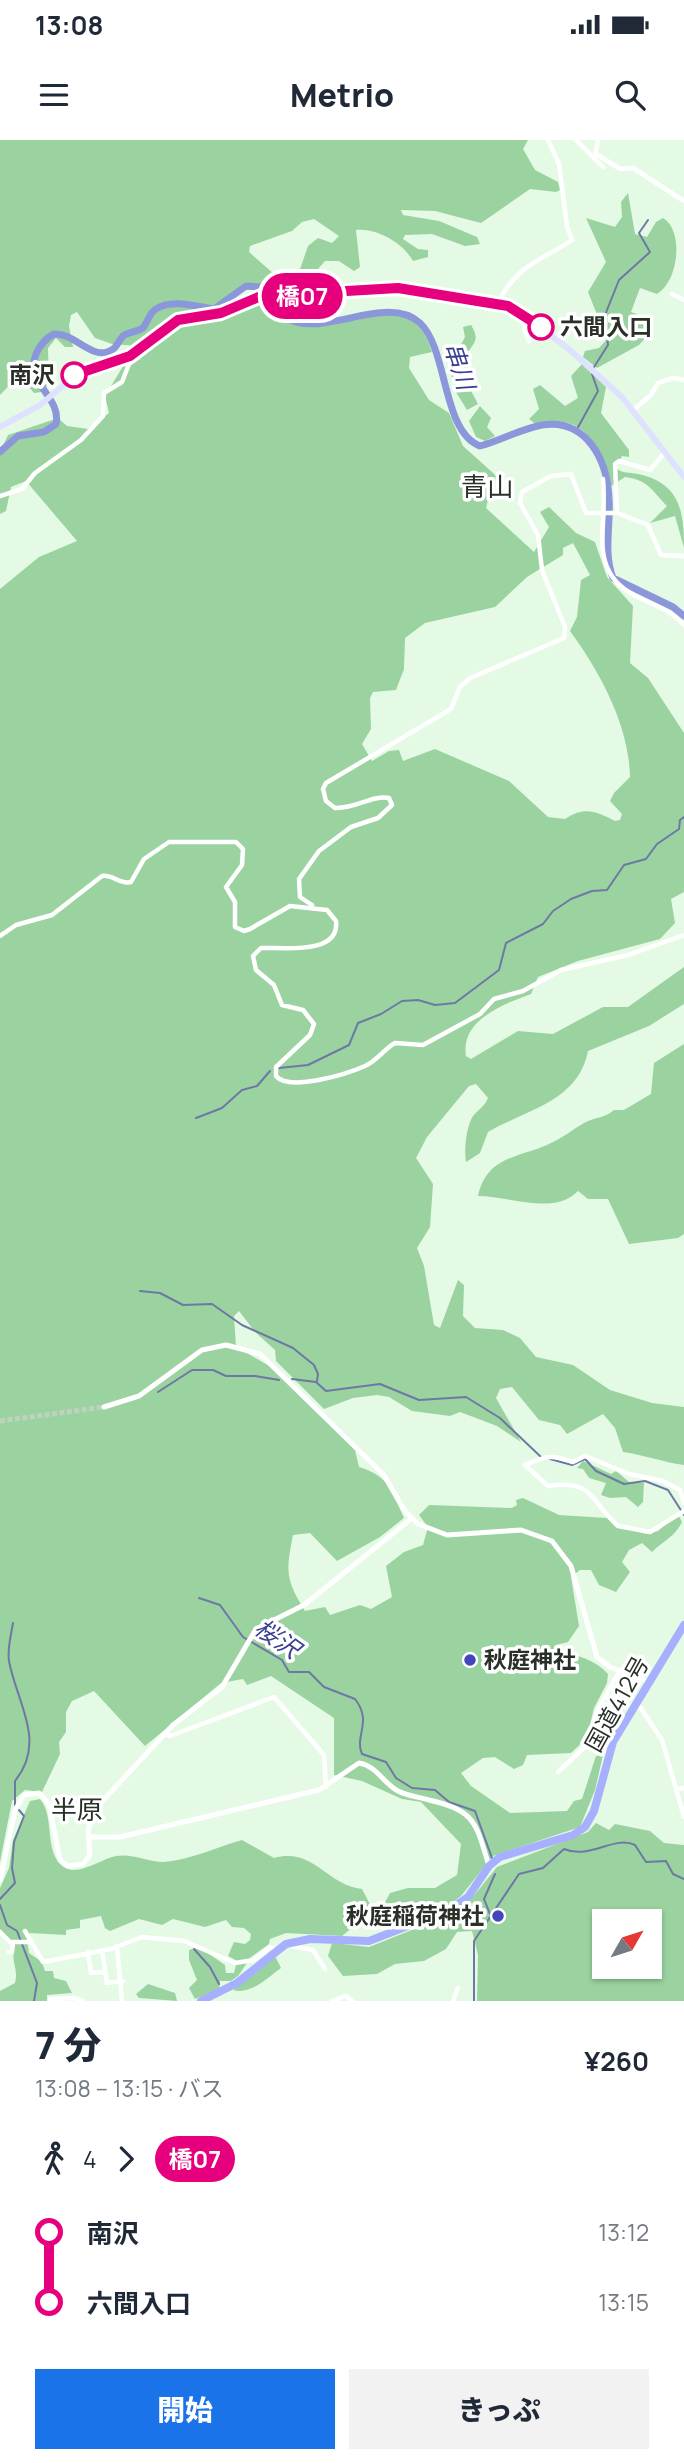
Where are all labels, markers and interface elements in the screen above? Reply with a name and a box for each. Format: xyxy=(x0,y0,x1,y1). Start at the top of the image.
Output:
text: 13:08 xyxy=(35,7,103,43)
text: Metrio xyxy=(290,73,394,117)
icon: menu xyxy=(35,76,73,114)
icon: search xyxy=(611,76,649,114)
line badge: 橋07 xyxy=(262,273,342,319)
text: 橋07 xyxy=(276,279,328,312)
place label: 六間入口 xyxy=(560,310,652,342)
marker: 六間入口 xyxy=(528,314,554,340)
water label: 串川 xyxy=(437,338,484,396)
place label: 南沢 xyxy=(9,358,55,390)
marker: 南沢 xyxy=(61,362,87,388)
district label: 青山 xyxy=(461,468,513,504)
water label: 桜沢 xyxy=(249,1610,309,1667)
place label: 秋庭神社 xyxy=(484,1643,576,1675)
street label: 国道412号 xyxy=(577,1650,655,1757)
marker: 秋庭神社 xyxy=(462,1652,478,1668)
district label: 半原 xyxy=(51,1791,103,1827)
place label: 秋庭稲荷神社 xyxy=(346,1899,484,1931)
marker: 秋庭稲荷神社 xyxy=(490,1908,506,1924)
north arrow xyxy=(592,1909,662,1979)
map controls xyxy=(592,1909,662,1979)
text: 7 分 xyxy=(35,2018,101,2070)
text: ¥260 xyxy=(584,2043,649,2079)
text: 13:08 – 13:15 · バス xyxy=(35,2072,224,2104)
icon: walk xyxy=(35,2140,73,2178)
icon: forward xyxy=(107,2140,145,2178)
text: 橋07 xyxy=(169,2142,221,2175)
text: 4 xyxy=(83,2143,97,2175)
text: 南沢 xyxy=(87,2215,139,2251)
text: 13:12 xyxy=(598,2216,649,2248)
text: 六間入口 xyxy=(87,2285,191,2321)
text: 13:15 xyxy=(598,2286,649,2318)
button: 開始 xyxy=(35,2369,335,2449)
button: きっぷ xyxy=(349,2369,649,2449)

